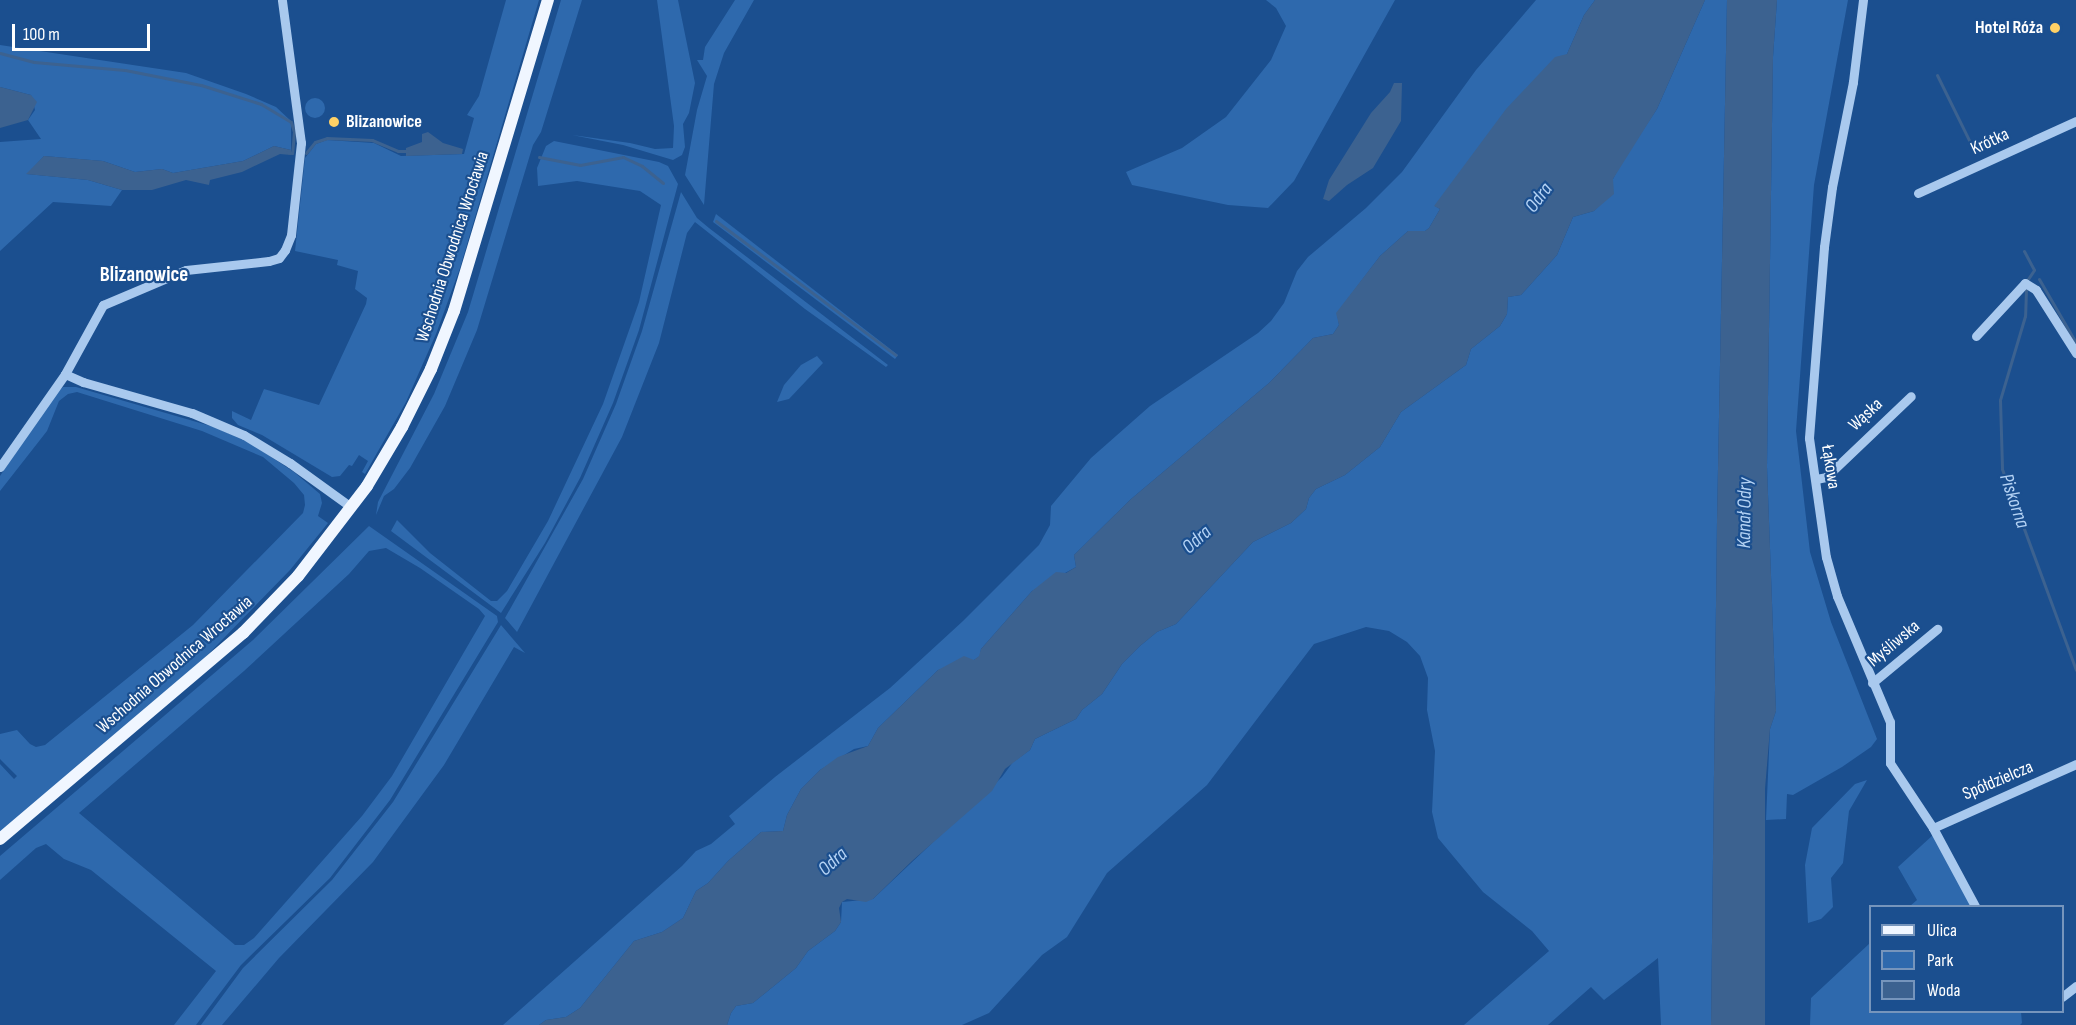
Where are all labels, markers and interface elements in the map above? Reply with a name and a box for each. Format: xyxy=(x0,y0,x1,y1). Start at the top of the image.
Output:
scale bar xyxy=(15,12,153,50)
place label: Hotel Róża xyxy=(1975,17,2043,39)
marker: Hotel Róża xyxy=(2048,21,2062,35)
text: 100 m xyxy=(23,24,60,45)
place label: Blizanowice xyxy=(346,111,422,133)
marker: Blizanowice xyxy=(327,115,341,129)
street label: Krótka xyxy=(1967,124,2013,160)
street label: Wschodnia Obwodnica Wrocławia xyxy=(412,149,494,345)
water label: Odra xyxy=(1520,178,1558,218)
district label: Blizanowice xyxy=(100,262,188,288)
street label: Wąska xyxy=(1845,394,1887,436)
street label: Łąkowa xyxy=(1816,443,1844,491)
water label: Piskorna xyxy=(1993,470,2035,532)
water label: Kanał Odry xyxy=(1732,477,1758,549)
water label: Odra xyxy=(1177,521,1217,559)
street label: Wschodnia Obwodnica Wrocławia xyxy=(93,591,257,739)
street label: Myśliwska xyxy=(1863,616,1925,672)
street label: Spółdzielcza xyxy=(1960,757,2036,805)
water label: Odra xyxy=(813,843,853,881)
legend xyxy=(1869,905,2064,1013)
text: Ulica xyxy=(1927,920,1957,941)
text: Park xyxy=(1927,950,1953,971)
text: Woda xyxy=(1927,980,1960,1001)

